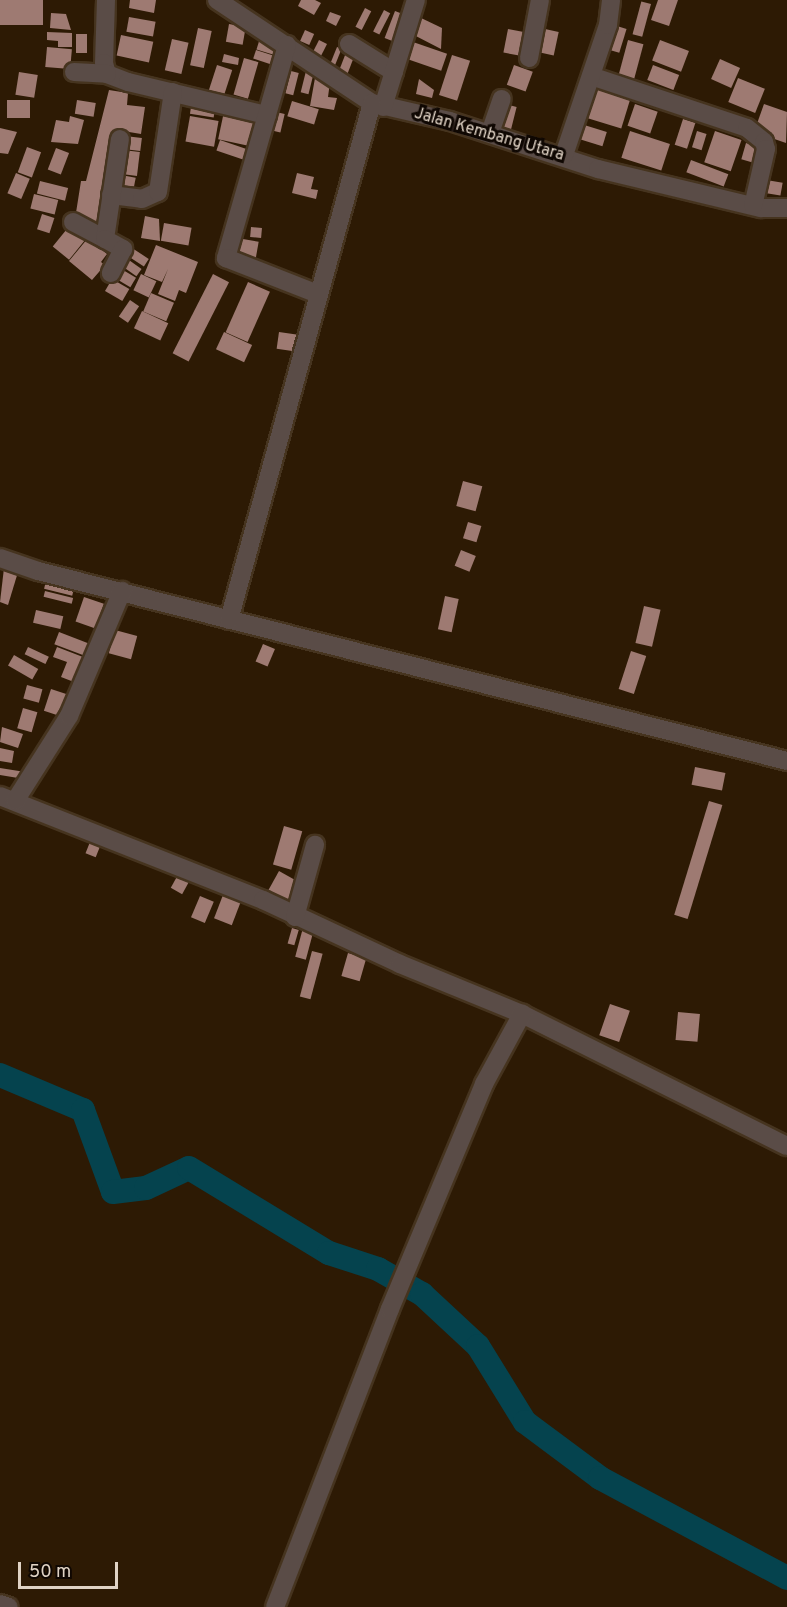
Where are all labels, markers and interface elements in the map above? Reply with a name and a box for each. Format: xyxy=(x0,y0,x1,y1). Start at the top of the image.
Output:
street label: Jalan Kembang Utara xyxy=(412,104,566,166)
scale bar xyxy=(21,1550,122,1588)
text: 50 m xyxy=(29,1561,71,1584)

